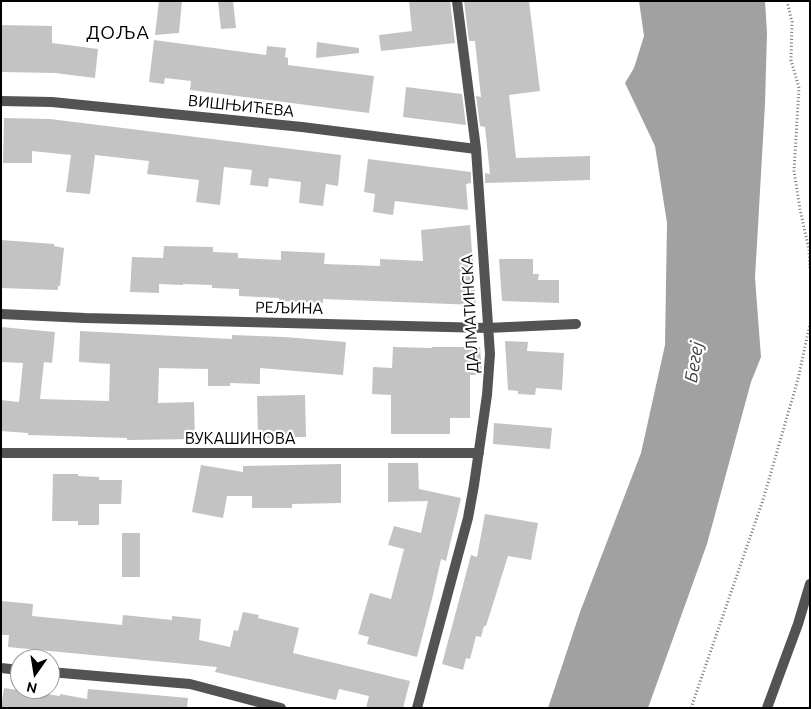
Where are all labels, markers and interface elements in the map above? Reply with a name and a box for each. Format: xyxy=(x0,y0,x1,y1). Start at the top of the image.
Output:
district label: ДОЉА xyxy=(86,22,150,44)
street label: ВИШЊИЋЕВА xyxy=(187,91,295,121)
street label: ДАЛМАТИНСКА xyxy=(457,254,483,374)
street label: РЕЉИНА xyxy=(255,298,323,318)
water label: Бегеј xyxy=(680,340,708,384)
street label: ВУКАШИНОВА xyxy=(185,429,295,449)
north arrow xyxy=(10,649,60,699)
text: N xyxy=(25,679,39,697)

